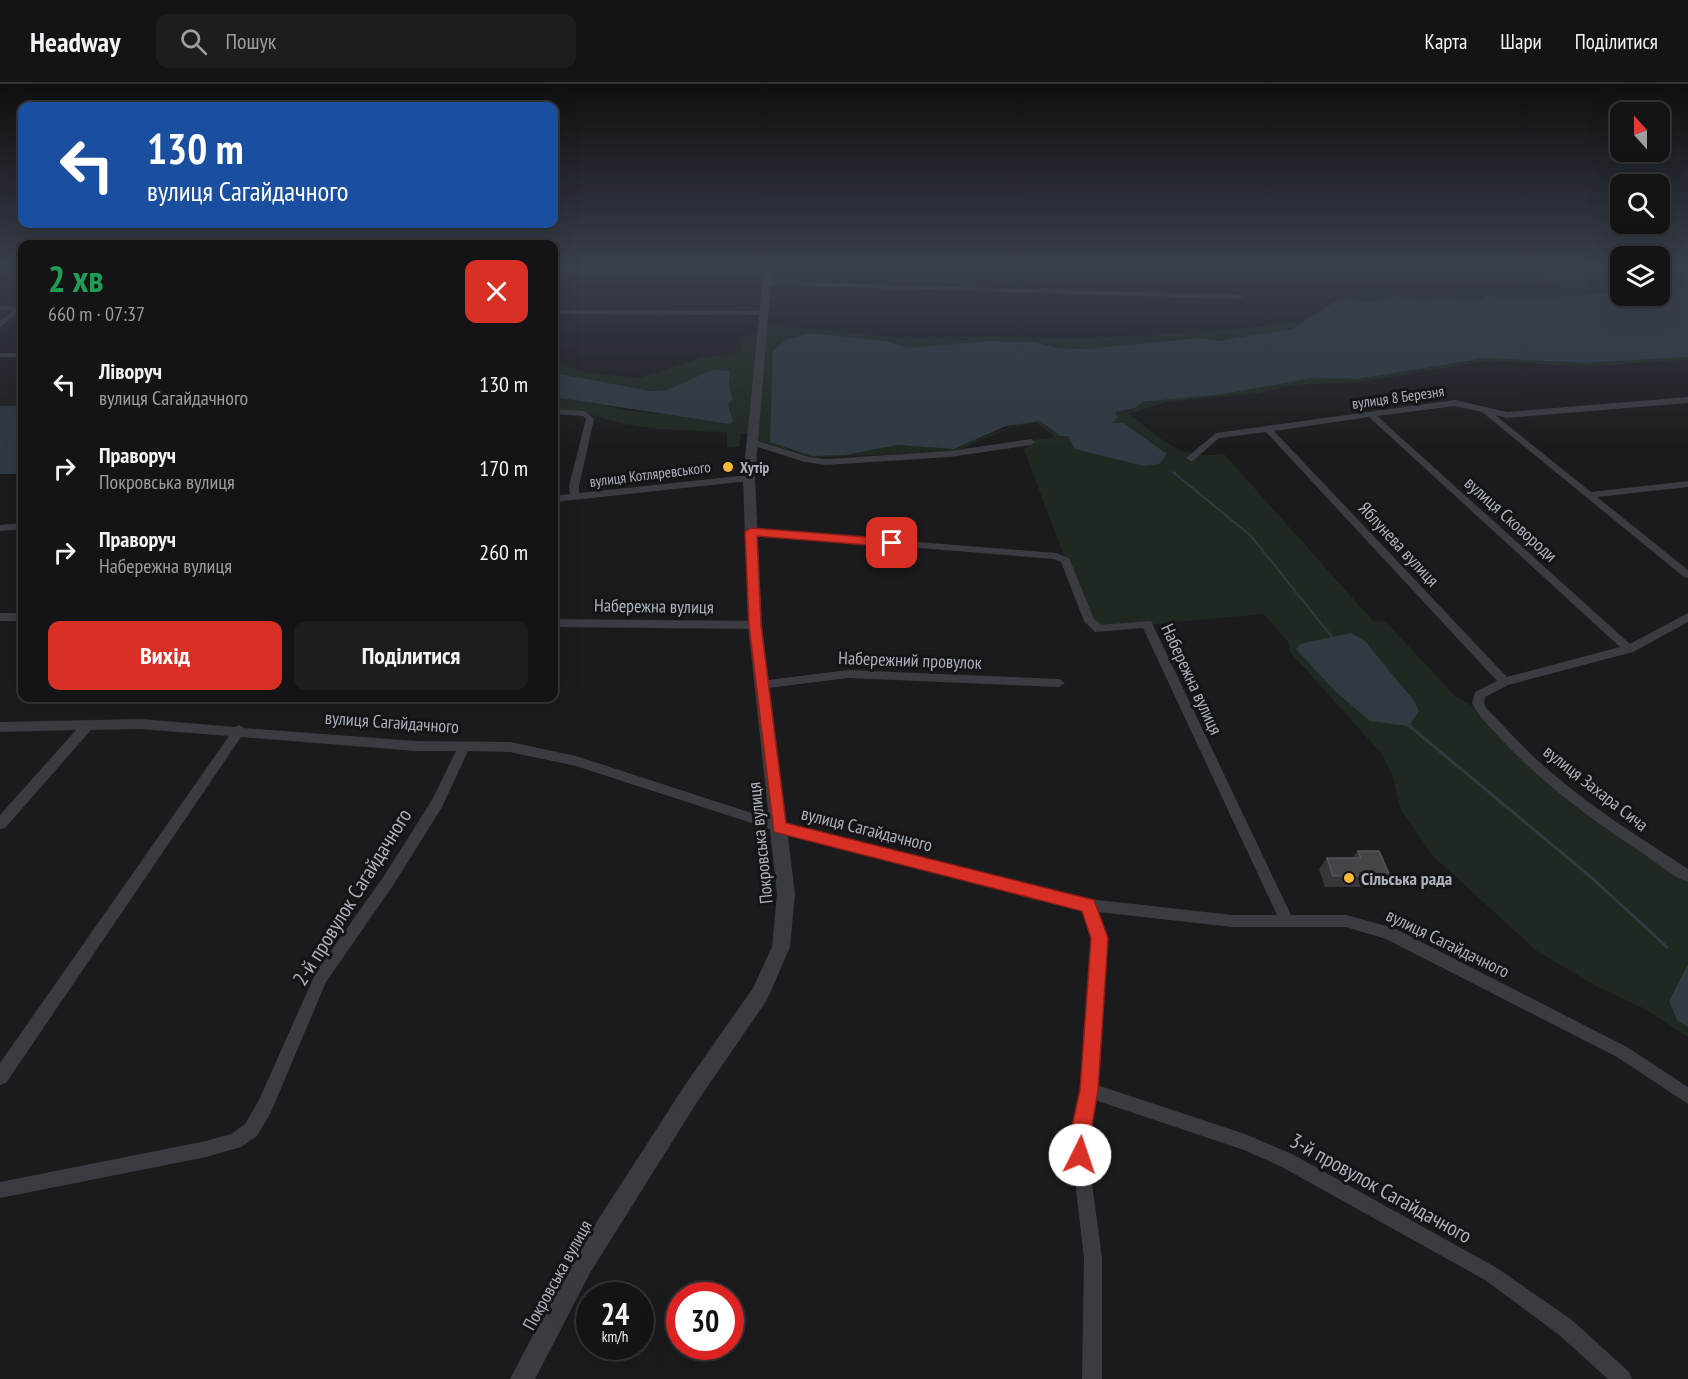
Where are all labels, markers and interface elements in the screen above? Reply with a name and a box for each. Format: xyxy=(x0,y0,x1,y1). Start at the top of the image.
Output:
search box xyxy=(156,14,576,68)
text: Headway xyxy=(30,23,120,60)
icon: search xyxy=(177,25,210,58)
text: Пошук xyxy=(225,27,276,55)
text: Карта xyxy=(1425,28,1467,55)
text: Шари xyxy=(1500,28,1542,55)
text: Поділитися xyxy=(1575,28,1658,55)
north arrow xyxy=(1610,102,1670,162)
map controls xyxy=(1610,102,1670,306)
text: 130 m xyxy=(147,121,244,176)
icon: left xyxy=(48,126,126,204)
text: вулиця Сагайдачного xyxy=(147,174,349,208)
button: search xyxy=(1610,174,1670,234)
button: layers xyxy=(1610,246,1670,306)
text: 2 хв xyxy=(48,255,103,302)
button: close xyxy=(465,260,528,323)
text: 660 m · 07:37 xyxy=(48,301,145,327)
text: Ліворуч xyxy=(99,357,162,385)
icon: left xyxy=(48,368,81,401)
text: 130 m xyxy=(479,370,528,398)
street label: вулиця 8 Березня xyxy=(1351,381,1446,413)
text: вулиця Сагайдачного xyxy=(99,385,248,411)
text: Праворуч xyxy=(99,441,176,469)
icon: right xyxy=(48,452,81,485)
text: 170 m xyxy=(479,454,528,482)
street label: вулиця Котляревського xyxy=(588,457,712,491)
place label: Хутір xyxy=(740,458,770,477)
marker: Хутір xyxy=(721,460,735,474)
text: Покровська вулиця xyxy=(99,469,235,495)
street label: вулиця Сковороди xyxy=(1460,471,1562,567)
street label: Яблунева вулиця xyxy=(1354,497,1444,591)
pin xyxy=(866,517,917,568)
text: Праворуч xyxy=(99,525,176,553)
icon: arrive xyxy=(875,526,908,559)
icon: right xyxy=(48,536,81,569)
text: 260 m xyxy=(479,538,528,566)
text: Набережна вулиця xyxy=(99,553,232,579)
street label: Набережна вулиця xyxy=(594,593,714,619)
street label: Набережна вулиця xyxy=(1156,620,1228,738)
button: Вихід xyxy=(48,621,282,690)
button: Поділитися xyxy=(294,621,528,690)
street label: Набережний провулок xyxy=(838,646,982,674)
street label: вулиця Сагайдачного xyxy=(324,706,460,738)
street label: вулиця Захара Сича xyxy=(1539,740,1653,836)
street label: Покровська вулиця xyxy=(742,781,778,905)
street label: вулиця Сагайдачного xyxy=(799,802,935,856)
street label: 2-й провулок Сагайдачного xyxy=(287,803,417,991)
place label: Сільська рада xyxy=(1361,867,1452,890)
marker: Сільська рада xyxy=(1342,871,1356,885)
street label: вулиця Сагайдачного xyxy=(1383,903,1514,983)
position arrow xyxy=(1048,1123,1112,1187)
street label: 3-й провулок Сагайдачного xyxy=(1285,1127,1477,1249)
street label: Покровська вулиця xyxy=(517,1216,597,1334)
speed limit sign: 30 xyxy=(666,1282,744,1360)
text: 24 xyxy=(601,1294,629,1333)
text: km/h xyxy=(602,1327,628,1346)

